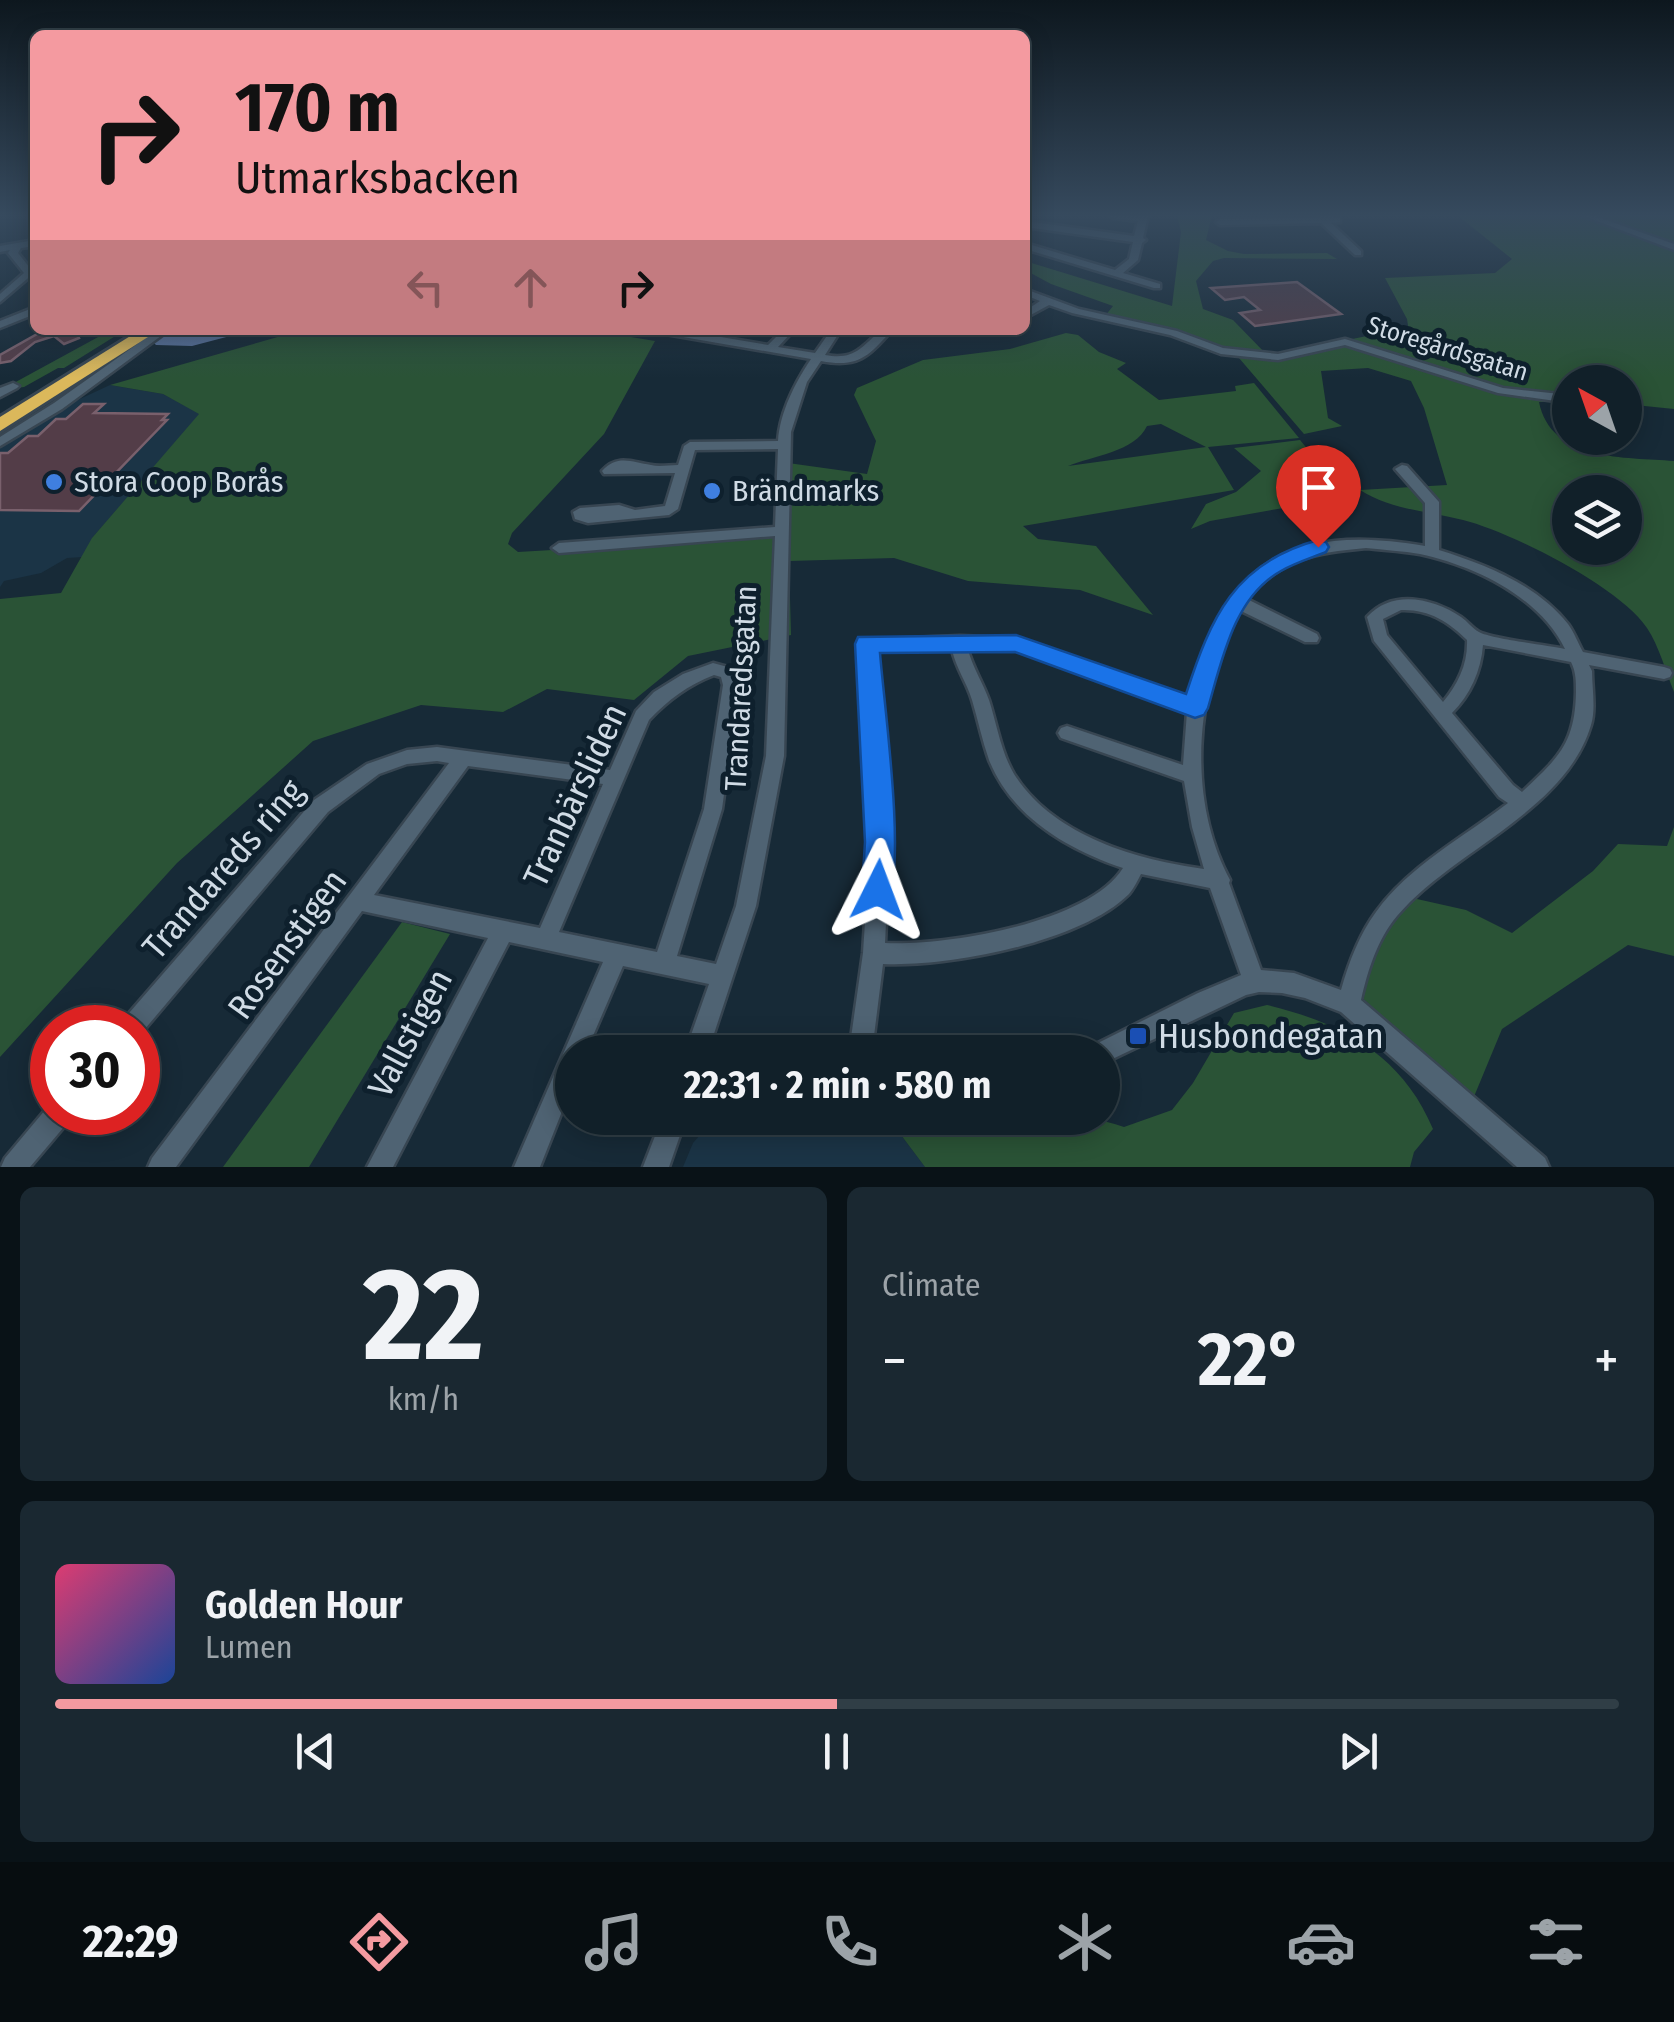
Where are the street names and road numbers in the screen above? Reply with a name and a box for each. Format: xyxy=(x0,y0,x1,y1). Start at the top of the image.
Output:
street label: Storegårdsgatan xyxy=(1364,310,1532,388)
street label: Trandaredsgatan xyxy=(718,584,764,792)
street label: Tranbärsliden xyxy=(514,697,636,893)
street label: Trandareds ring xyxy=(134,770,313,967)
street label: Rosenstigen xyxy=(219,861,355,1027)
street label: Vallstigen xyxy=(359,962,461,1104)

